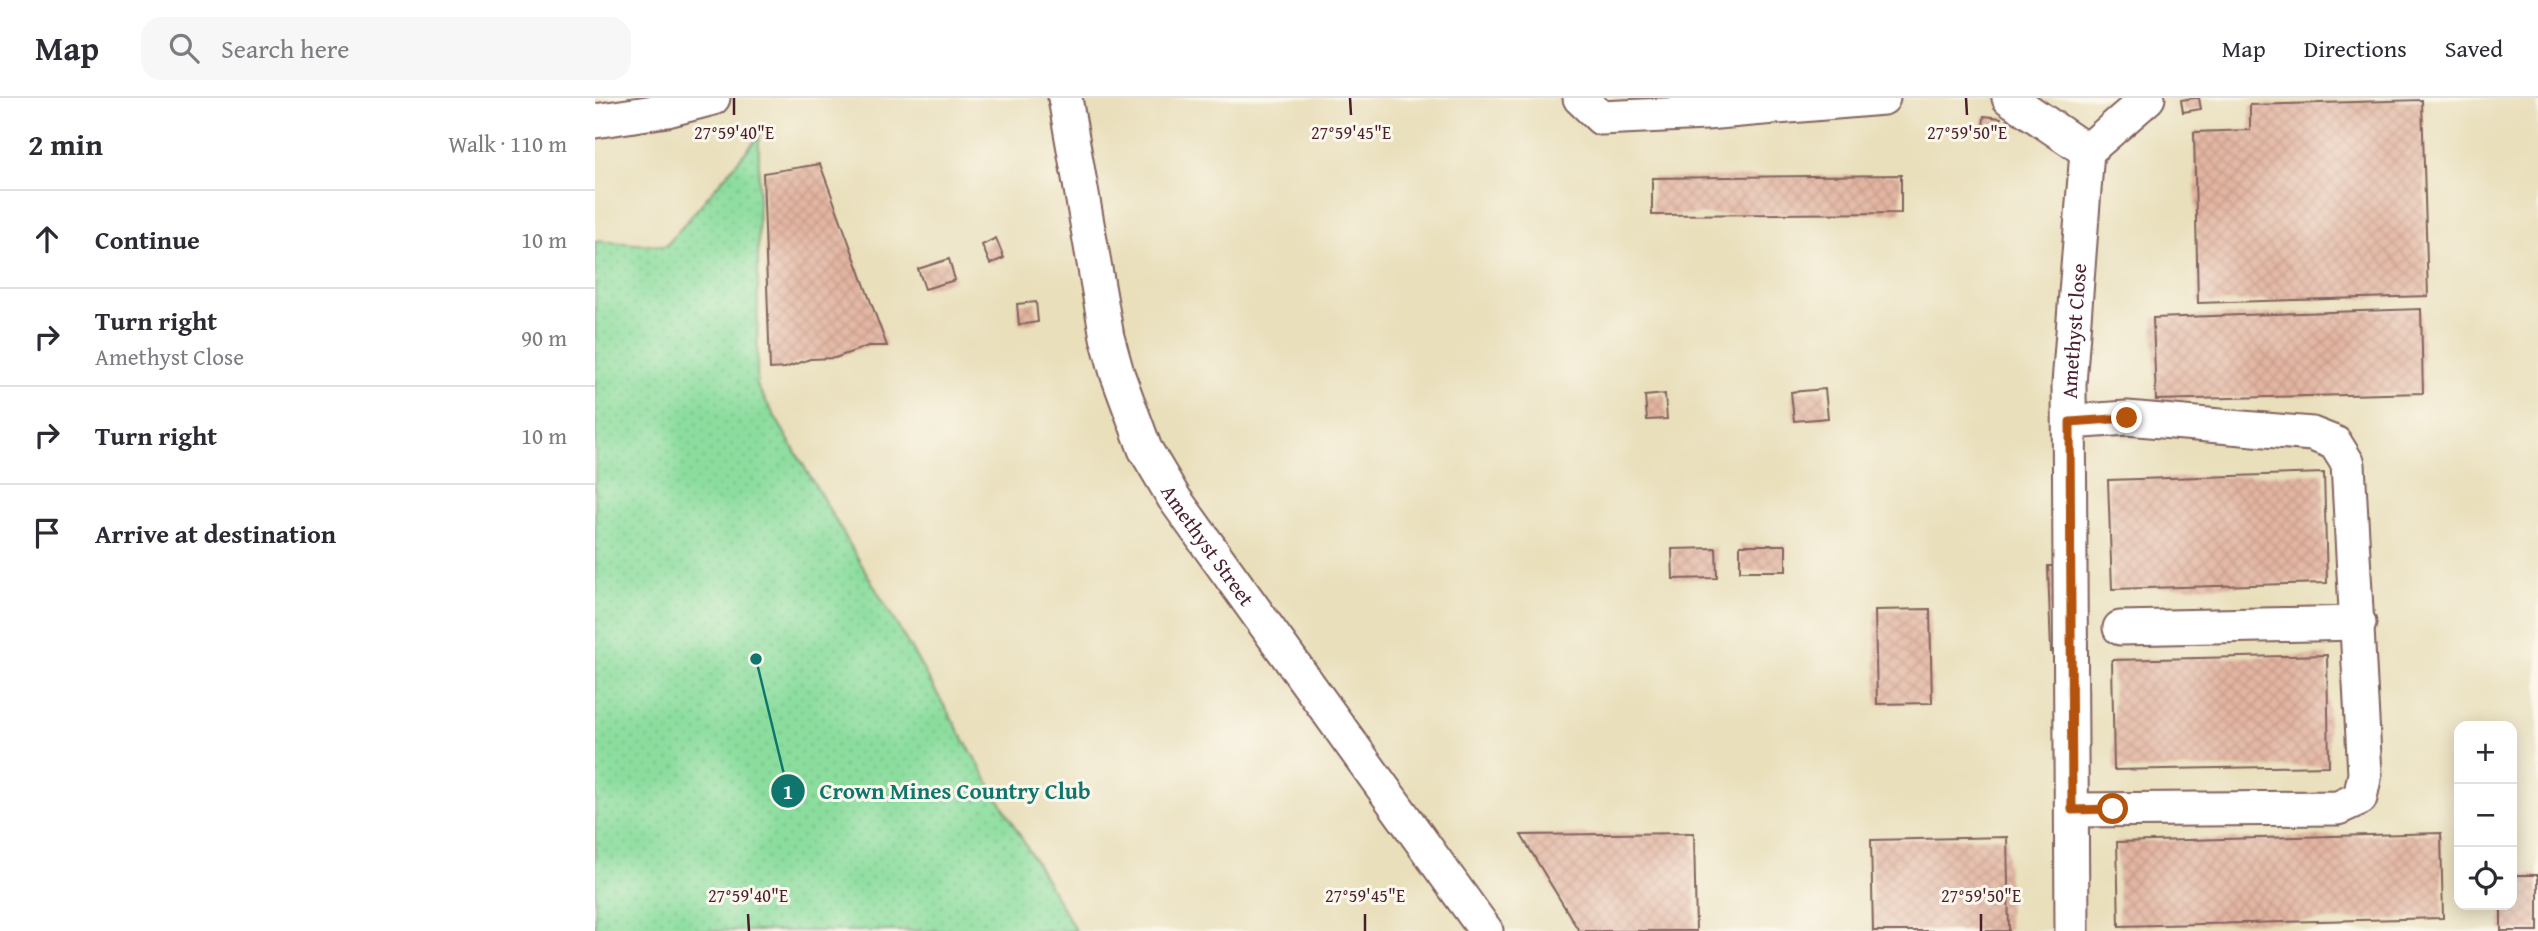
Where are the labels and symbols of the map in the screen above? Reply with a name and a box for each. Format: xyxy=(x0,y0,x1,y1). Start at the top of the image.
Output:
text: 27°59'40"E xyxy=(694,119,774,146)
text: 27°59'45"E xyxy=(1311,119,1391,146)
text: 27°59'50"E xyxy=(1927,119,2007,146)
street label: Amethyst Close xyxy=(2053,262,2094,399)
route end xyxy=(2111,402,2142,433)
street label: Amethyst Street xyxy=(1154,479,1263,613)
callout: Crown Mines Country Club xyxy=(770,769,1105,813)
text: Crown Mines Country Club xyxy=(819,774,1091,807)
text: 1 xyxy=(783,776,793,807)
route start xyxy=(2097,793,2128,824)
text: 27°59'40"E xyxy=(708,882,788,909)
text: 27°59'45"E xyxy=(1325,882,1405,909)
text: 27°59'50"E xyxy=(1941,882,2021,909)

